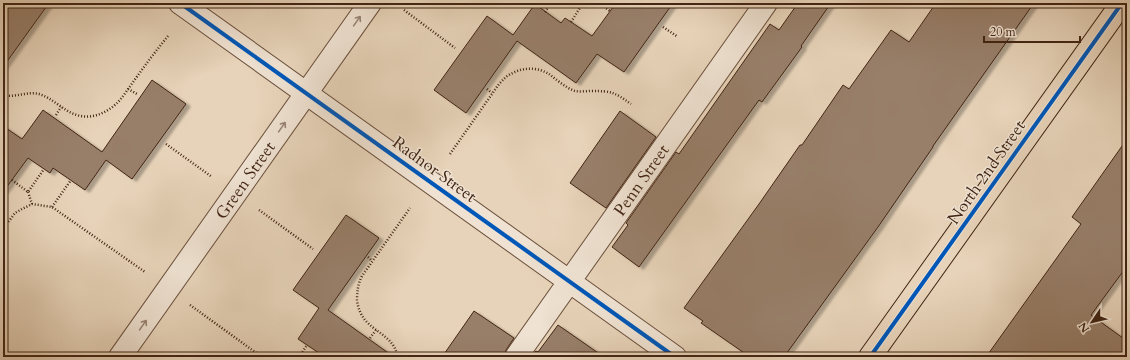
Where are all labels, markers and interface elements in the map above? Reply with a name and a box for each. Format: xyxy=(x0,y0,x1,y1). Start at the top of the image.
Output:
one-way arrow xyxy=(353,16,361,27)
scale bar xyxy=(984,18,1080,44)
text: 20 m xyxy=(990,24,1017,40)
street label: North 2nd Street xyxy=(942,115,1031,229)
one-way arrow xyxy=(278,122,286,133)
street label: Radnor Street xyxy=(388,131,482,208)
street label: Green Street xyxy=(210,136,281,224)
street label: Penn Street xyxy=(608,139,675,221)
north arrow xyxy=(1072,302,1112,342)
text: N xyxy=(1075,319,1093,336)
one-way arrow xyxy=(139,320,147,331)

